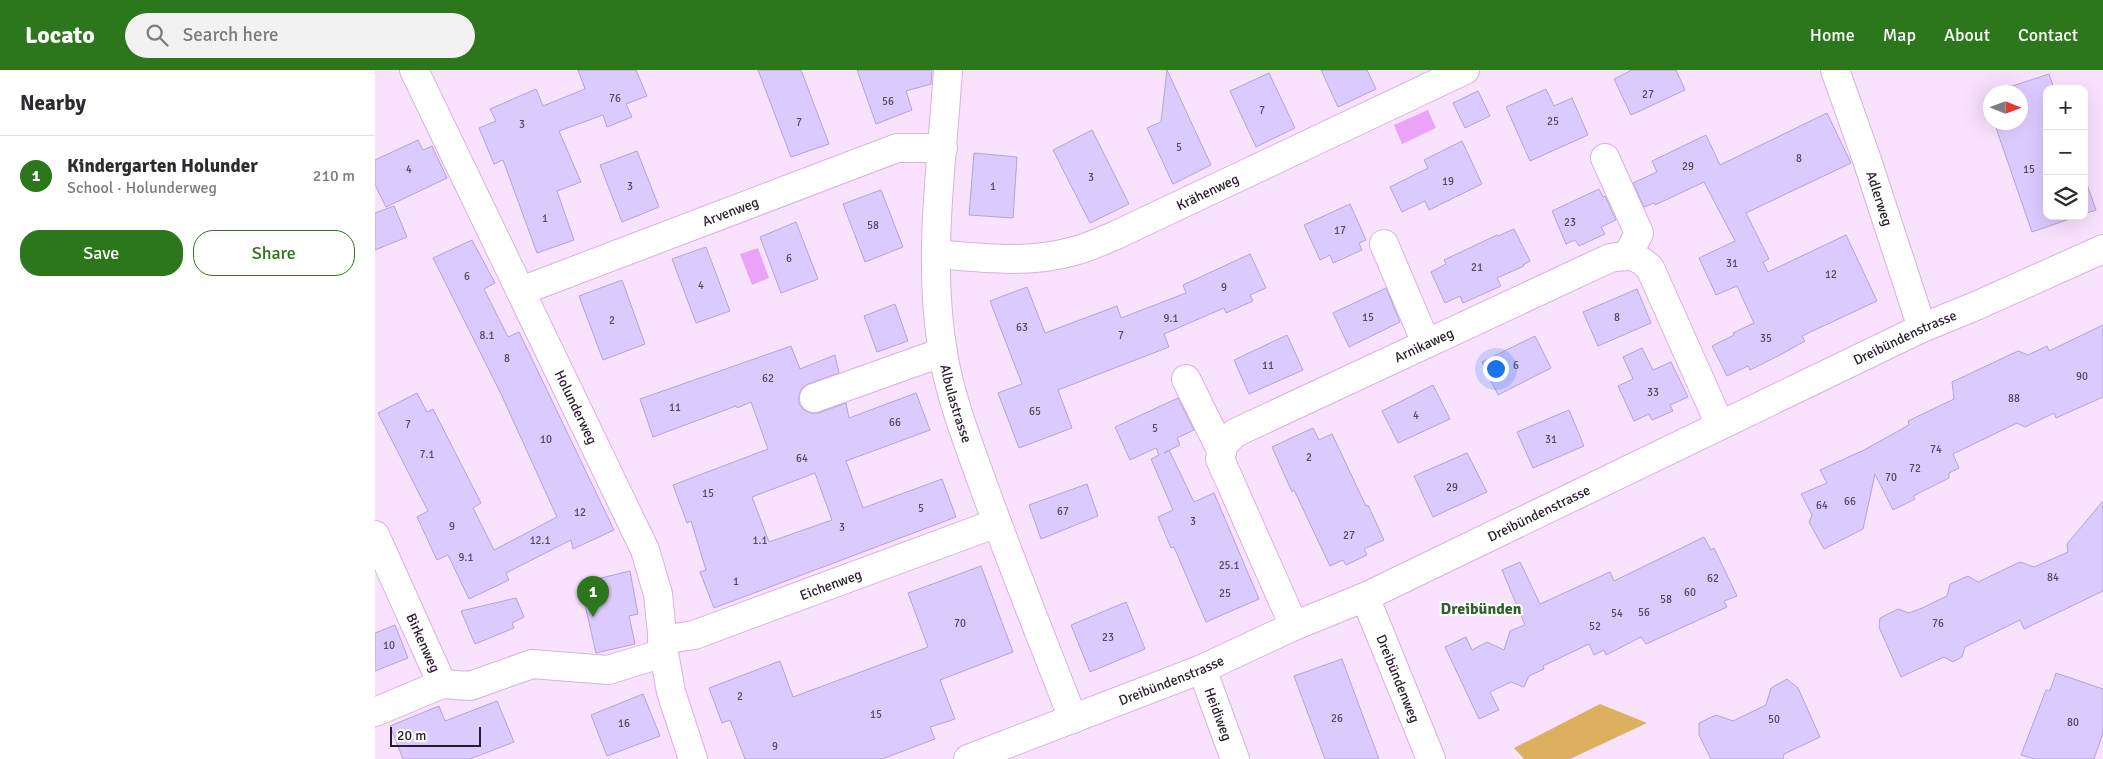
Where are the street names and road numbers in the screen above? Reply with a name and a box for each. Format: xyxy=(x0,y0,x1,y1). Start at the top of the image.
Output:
street label: Adlerweg xyxy=(1863,169,1896,228)
street label: Krähenweg xyxy=(1174,170,1241,214)
street label: Arvenweg xyxy=(700,193,761,230)
street label: Dreibündenstrasse xyxy=(1850,306,1959,369)
street label: Arnikaweg xyxy=(1391,324,1456,366)
street label: Albulastrasse xyxy=(937,363,976,445)
street label: Holunderweg xyxy=(551,367,601,447)
street label: Dreibündenstrasse xyxy=(1485,481,1593,545)
street label: Eichenweg xyxy=(797,565,864,604)
street label: Birkenweg xyxy=(403,610,444,675)
street label: Dreibündenweg xyxy=(1373,632,1424,725)
street label: Dreibündenstrasse xyxy=(1116,651,1227,709)
street label: Heidiweg xyxy=(1201,685,1236,743)

